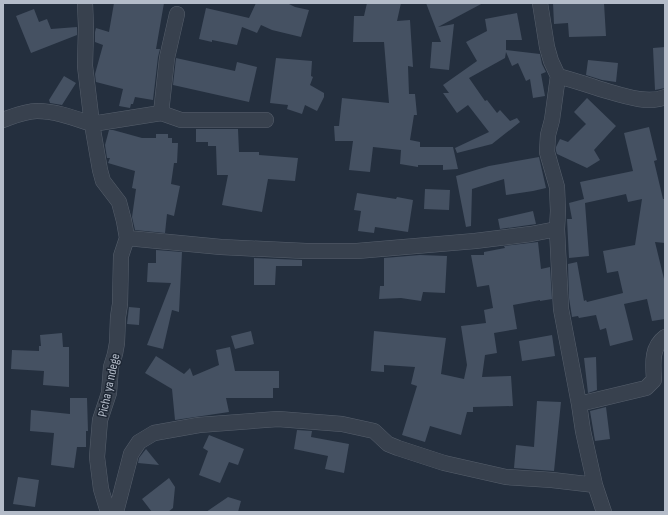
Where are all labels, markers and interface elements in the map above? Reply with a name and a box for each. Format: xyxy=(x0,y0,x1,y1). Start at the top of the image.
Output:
street label: Picha ya ndege xyxy=(94,352,123,418)

